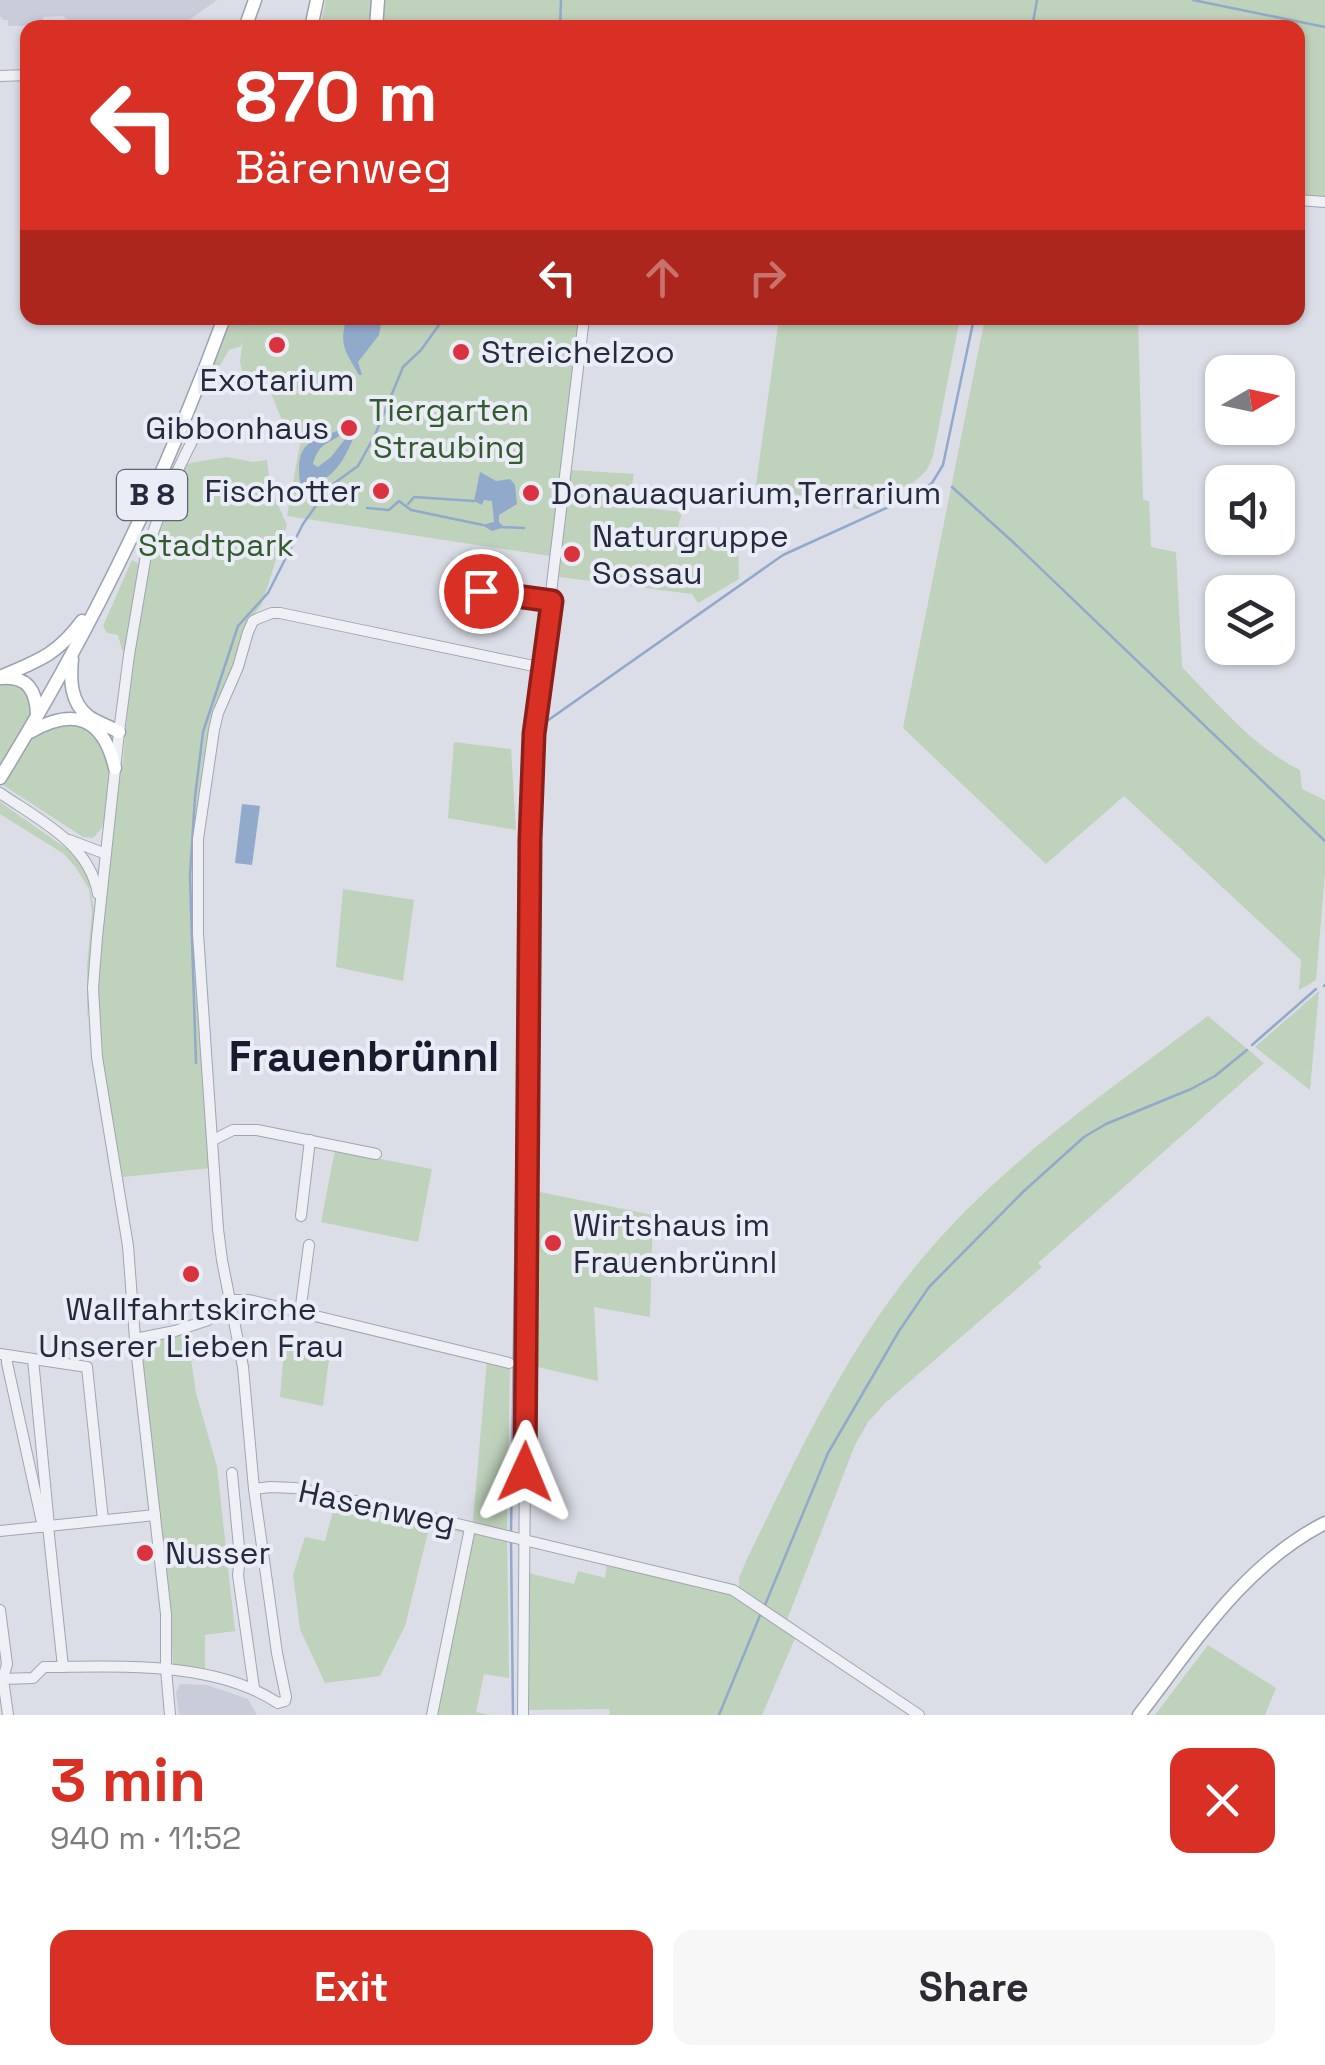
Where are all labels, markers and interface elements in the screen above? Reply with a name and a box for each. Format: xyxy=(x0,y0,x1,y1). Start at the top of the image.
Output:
text: 870 m xyxy=(235,52,438,141)
icon: left xyxy=(70,60,200,190)
text: Bärenweg xyxy=(235,139,452,196)
icon: left xyxy=(530,250,585,305)
icon: ahead xyxy=(635,250,690,305)
icon: right xyxy=(740,250,795,305)
place label: Streichelzoo xyxy=(481,332,675,372)
marker: Exotarium xyxy=(266,334,288,356)
marker: Streichelzoo xyxy=(450,341,472,363)
north arrow xyxy=(1205,355,1295,445)
map controls xyxy=(1205,355,1295,665)
place label: Exotarium xyxy=(199,360,355,400)
park label: Tiergarten Straubing xyxy=(369,390,529,467)
place label: Gibbonhaus xyxy=(145,408,329,448)
marker: Gibbonhaus xyxy=(338,417,360,439)
button: sound xyxy=(1205,465,1295,555)
road number: B 8 xyxy=(117,470,187,520)
place label: Fischotter xyxy=(204,471,361,511)
place label: Donauaquarium,Terrarium xyxy=(551,473,941,513)
marker: Fischotter xyxy=(370,480,392,502)
marker: Donauaquarium,Terrarium xyxy=(520,482,542,504)
place label: Naturgruppe Sossau xyxy=(592,516,789,593)
park label: Stadtpark xyxy=(138,525,294,565)
marker: Naturgruppe Sossau xyxy=(561,543,583,565)
pin xyxy=(439,549,524,634)
icon: arrive xyxy=(454,564,509,619)
button: layers xyxy=(1205,575,1295,665)
district label: Frauenbrünnl xyxy=(229,1030,499,1083)
place label: Wirtshaus im Frauenbrünnl xyxy=(573,1205,777,1282)
marker: Wirtshaus im Frauenbrünnl xyxy=(542,1232,564,1254)
marker: Wallfahrtskirche Unserer Lieben Frau xyxy=(180,1263,202,1285)
place label: Wallfahrtskirche Unserer Lieben Frau xyxy=(38,1289,344,1366)
position arrow xyxy=(473,1420,577,1524)
street label: Hasenweg xyxy=(295,1471,459,1543)
place label: Nusser xyxy=(165,1533,271,1573)
marker: Nusser xyxy=(134,1542,156,1564)
text: 3 min xyxy=(50,1742,206,1819)
button: close xyxy=(1170,1748,1275,1853)
text: 940 m · 11:52 xyxy=(50,1818,241,1858)
button: Exit xyxy=(50,1930,653,2045)
button: Share xyxy=(673,1930,1275,2045)

